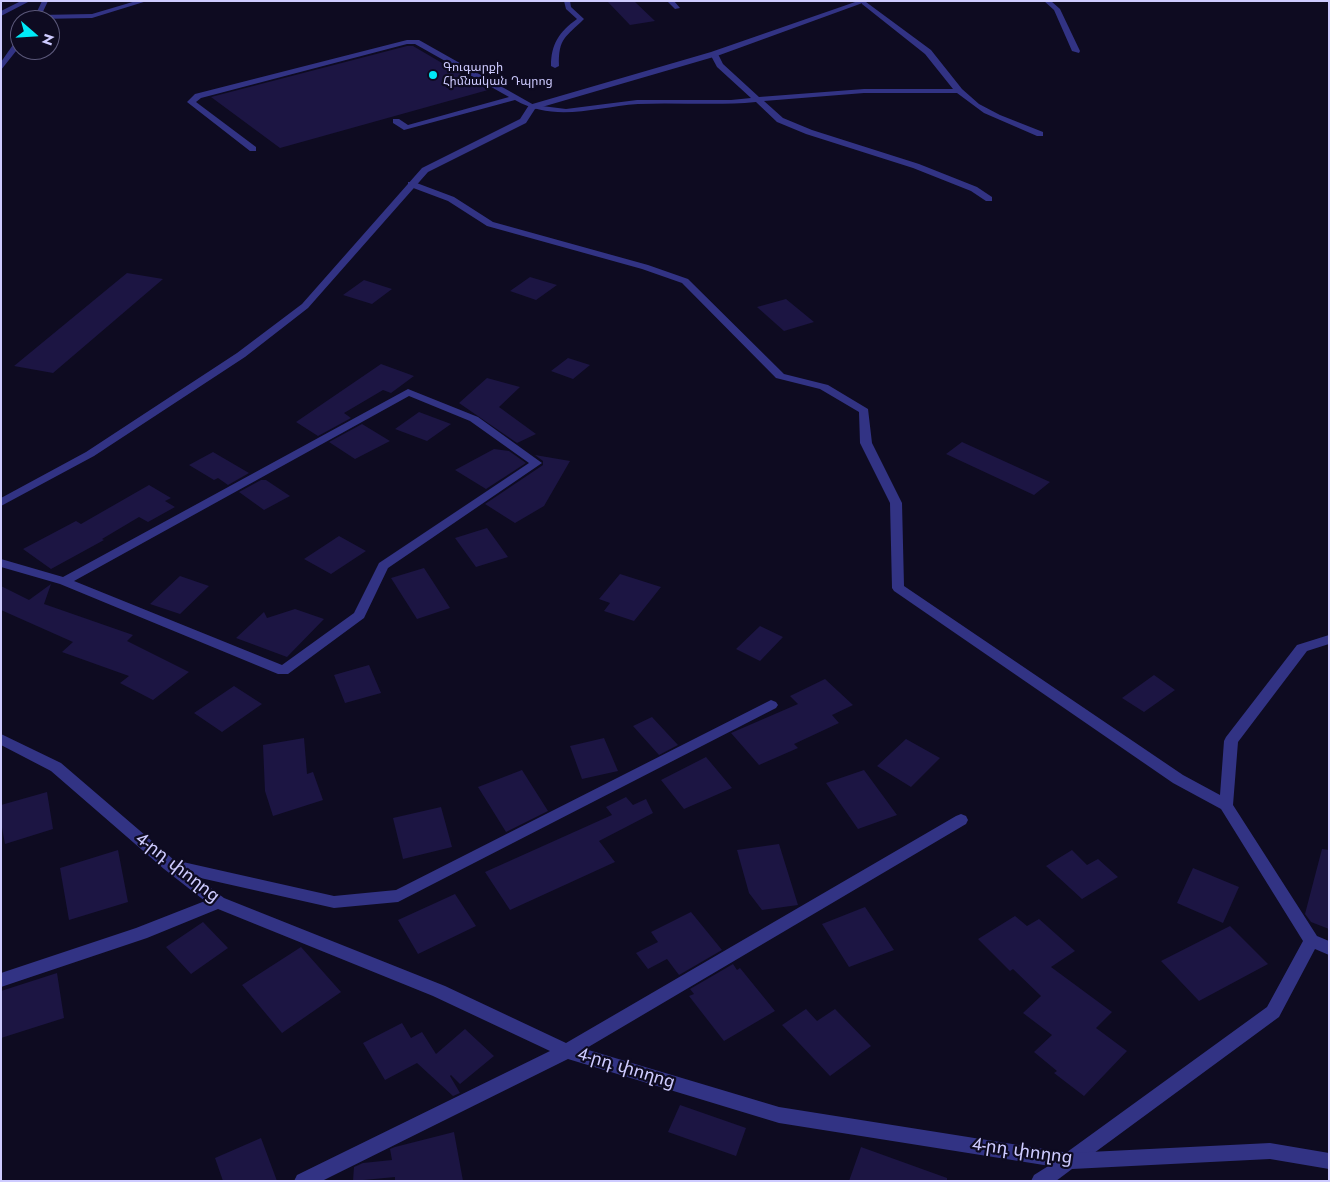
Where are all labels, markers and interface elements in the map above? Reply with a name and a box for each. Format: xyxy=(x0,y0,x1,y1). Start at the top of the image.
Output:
north arrow xyxy=(10,10,60,60)
text: N xyxy=(37,31,60,48)
place label: Գուգարքի Հիմնական Դպրոց xyxy=(443,61,553,89)
marker: Գուգարքի Հիմնական Դպրոց xyxy=(427,69,439,81)
street label: 4-րդ փողոց xyxy=(130,828,224,908)
street label: 4-րդ փողոց xyxy=(574,1044,678,1094)
street label: 4-րդ փողոց xyxy=(970,1134,1074,1170)

